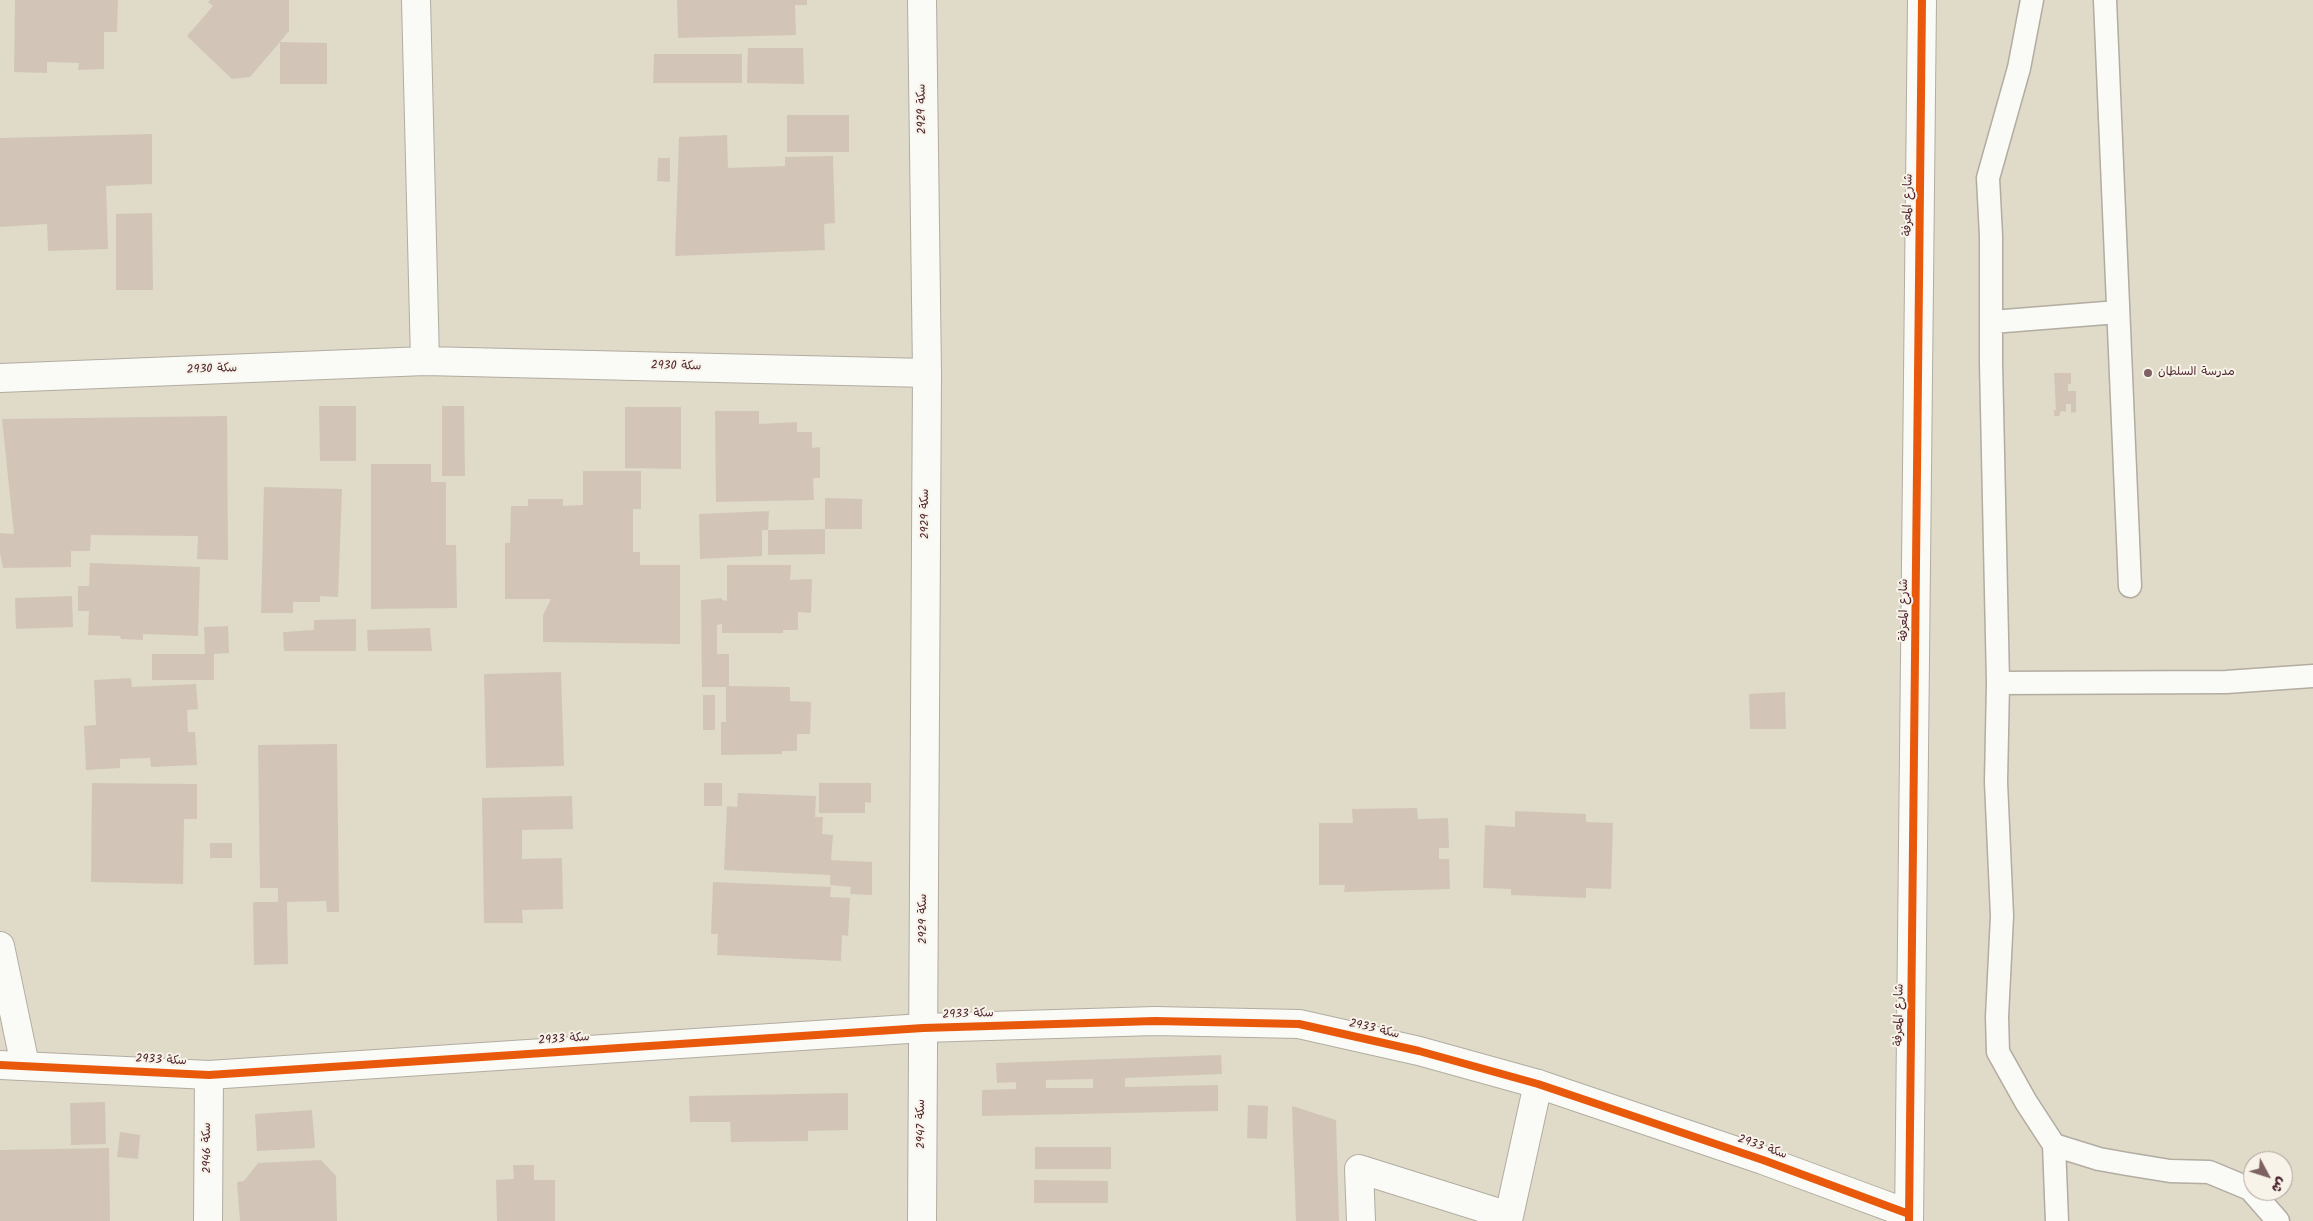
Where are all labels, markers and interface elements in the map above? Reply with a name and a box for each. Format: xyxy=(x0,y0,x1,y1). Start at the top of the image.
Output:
street label: سكة 2929 xyxy=(915,84,931,134)
street label: شارع المعرفة xyxy=(1901,174,1917,236)
street label: سكة 2930 xyxy=(651,359,701,375)
street label: سكة 2930 xyxy=(187,362,237,378)
place label: مدرسة السلطان xyxy=(2158,366,2235,380)
marker: مدرسة السلطان xyxy=(2142,367,2154,379)
street label: سكة 2929 xyxy=(919,489,933,539)
street label: شارع المعرفة xyxy=(1898,579,1912,641)
street label: سكة 2929 xyxy=(917,894,931,944)
street label: شارع المعرفة xyxy=(1892,984,1908,1046)
street label: سكة 2933 xyxy=(942,1007,994,1023)
street label: سكة 2933 xyxy=(1347,1017,1401,1043)
street label: سكة 2933 xyxy=(538,1031,590,1049)
street label: سكة 2933 xyxy=(135,1052,187,1070)
street label: سكة 2947 xyxy=(915,1099,929,1149)
street label: سكة 2946 xyxy=(201,1123,215,1173)
street label: سكة 2933 xyxy=(1735,1133,1789,1163)
north arrow xyxy=(2243,1151,2293,1201)
text: ش xyxy=(2265,1172,2292,1198)

